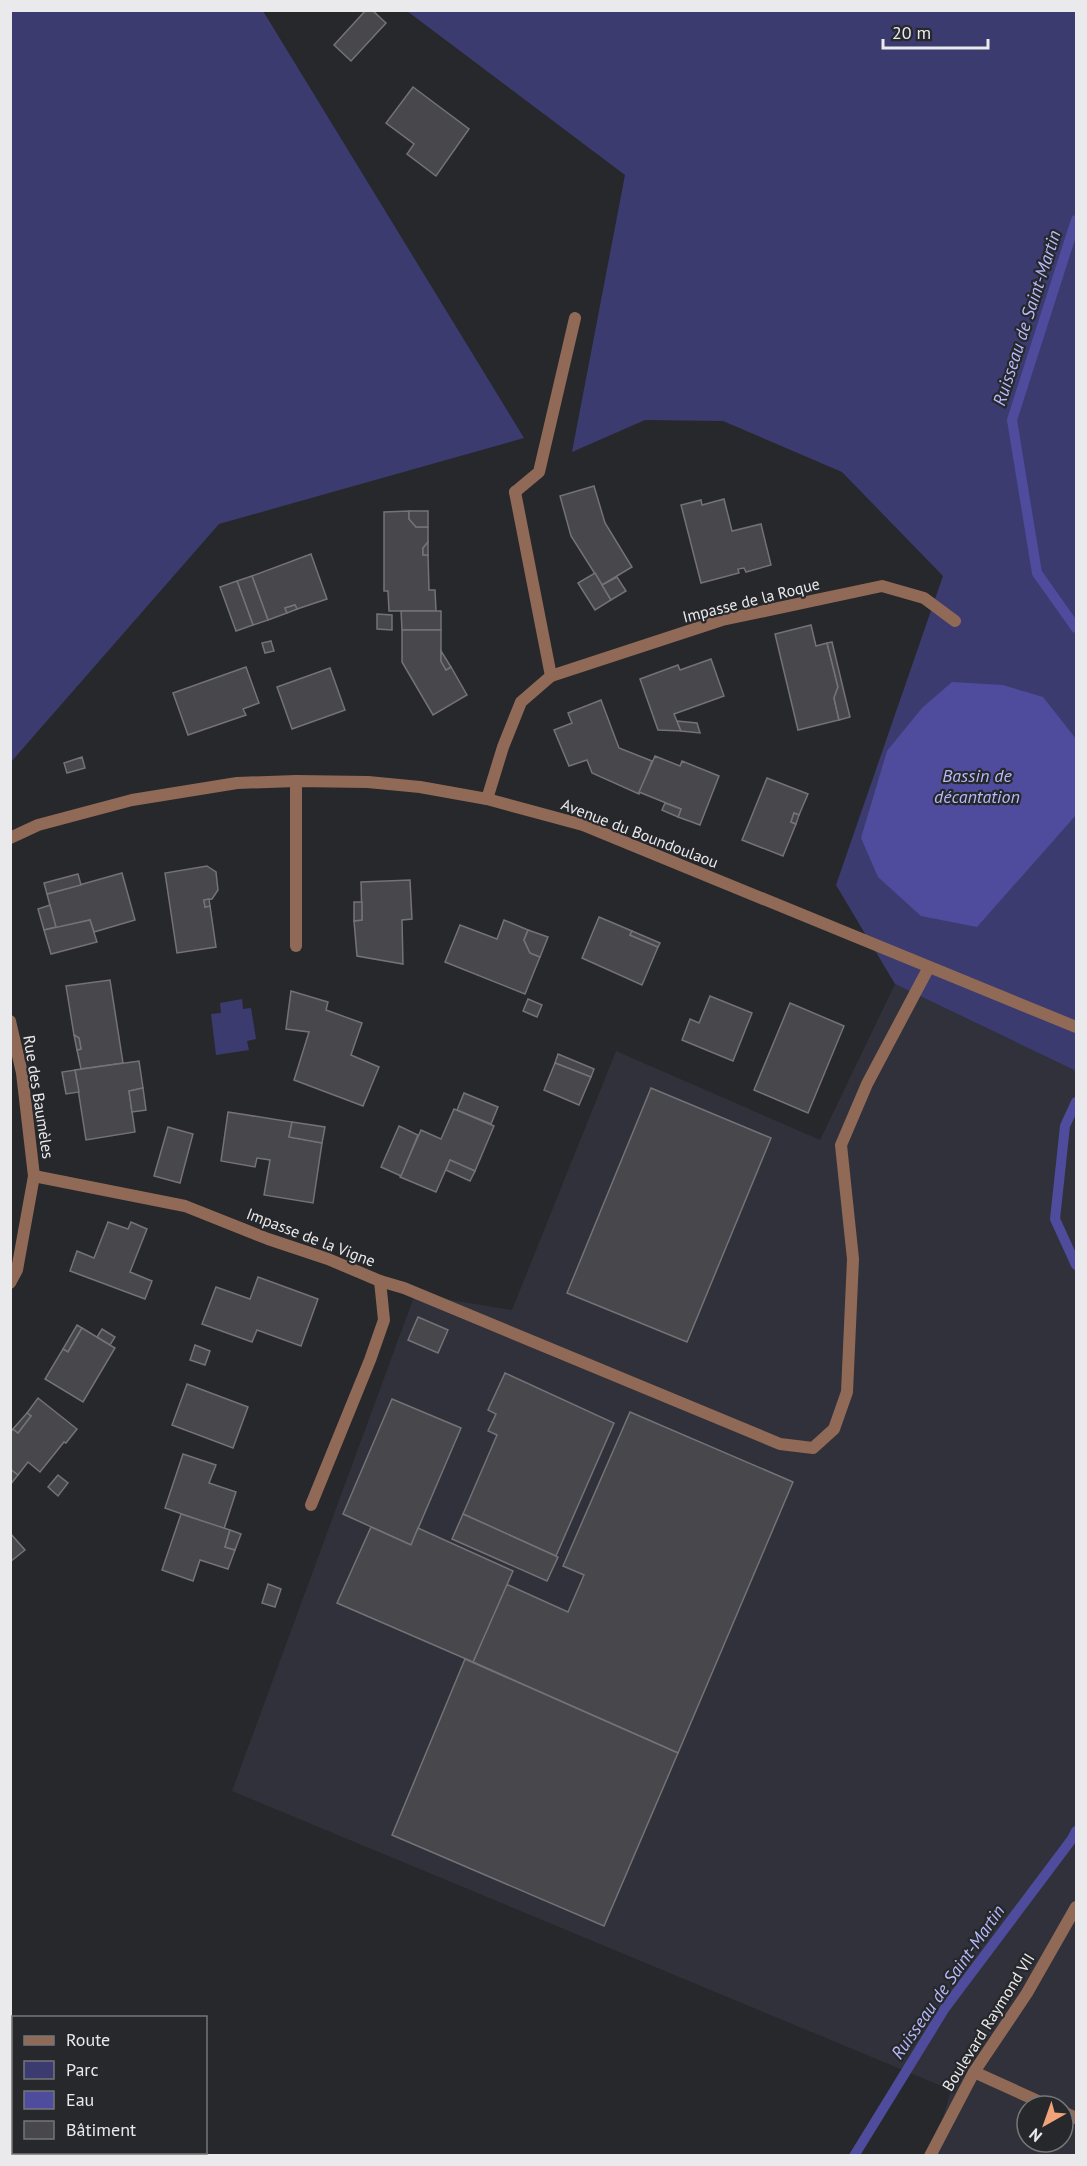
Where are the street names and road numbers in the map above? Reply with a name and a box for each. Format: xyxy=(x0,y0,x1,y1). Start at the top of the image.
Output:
street label: Impasse de la Roque xyxy=(680,573,822,627)
street label: Avenue du Boundoulaou xyxy=(559,794,721,872)
street label: Rue des Baumèles xyxy=(19,1034,59,1160)
street label: Impasse de la Vigne xyxy=(244,1203,378,1271)
street label: Boulevard Raymond VII xyxy=(937,1949,1039,2095)

